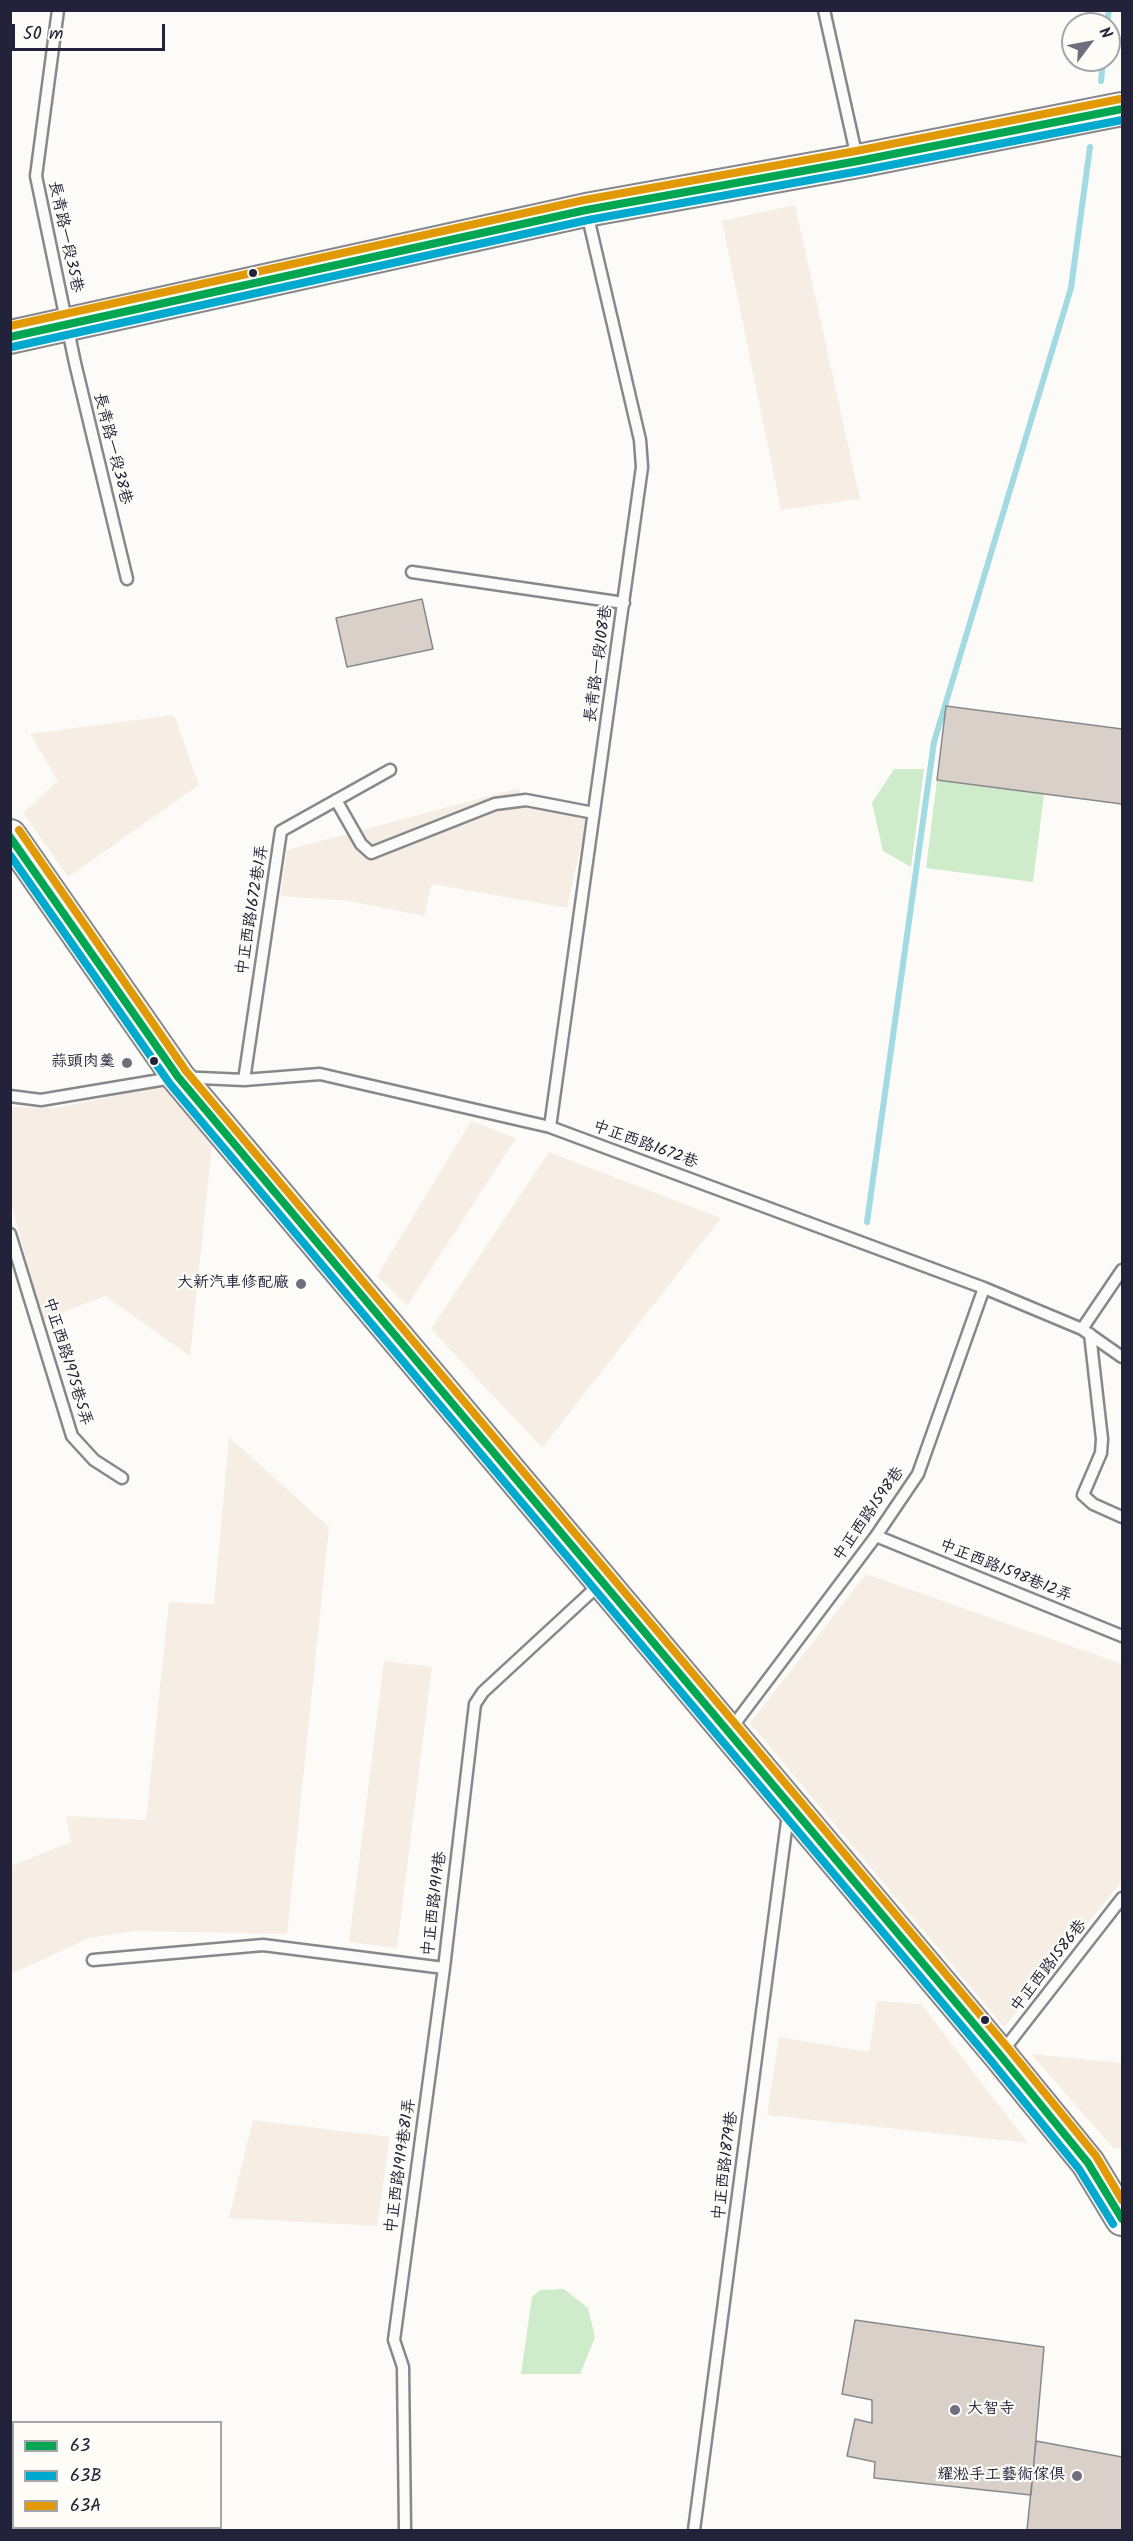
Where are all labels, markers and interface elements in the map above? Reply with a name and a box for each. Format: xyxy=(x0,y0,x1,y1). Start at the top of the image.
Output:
scale bar xyxy=(15,12,168,50)
north arrow xyxy=(1061,12,1121,72)
text: 50 m xyxy=(23,20,63,49)
text: N xyxy=(1092,22,1118,44)
street label: 長青路一段35巷 xyxy=(43,179,85,295)
unlabelled marker xyxy=(247,267,259,279)
street label: 長青路一段38巷 xyxy=(88,391,134,507)
street label: 長青路一段108巷 xyxy=(582,604,618,724)
street label: 中正西路1672巷1弄 xyxy=(234,844,274,976)
place label: 蒜頭肉羹 xyxy=(51,1053,115,1073)
unlabelled marker xyxy=(148,1055,160,1067)
marker: 蒜頭肉羹 xyxy=(120,1056,134,1070)
street label: 中正西路1672巷 xyxy=(590,1118,700,1174)
place label: 大新汽車修配廠 xyxy=(177,1274,289,1294)
marker: 大新汽車修配廠 xyxy=(294,1277,308,1291)
street label: 中正西路1975巷5弄 xyxy=(37,1295,95,1429)
street label: 中正西路1598巷 xyxy=(830,1464,910,1566)
street label: 中正西路1598巷12弄 xyxy=(936,1537,1074,1607)
street label: 中正西路1919巷 xyxy=(420,1850,452,1958)
street label: 中正西路1586巷 xyxy=(1008,1917,1092,2017)
unlabelled marker xyxy=(979,2014,991,2026)
street label: 中正西路1919巷81弄 xyxy=(383,2097,421,2235)
street label: 中正西路1879巷 xyxy=(711,2110,743,2222)
place label: 大智寺 xyxy=(967,2400,1015,2420)
marker: 大智寺 xyxy=(948,2403,962,2417)
legend xyxy=(12,2421,222,2529)
text: 63 xyxy=(70,2432,90,2461)
text: 63B xyxy=(70,2462,102,2491)
place label: 耀淞手工藝術傢俱 xyxy=(937,2466,1065,2486)
marker: 耀淞手工藝術傢俱 xyxy=(1070,2469,1084,2483)
text: 63A xyxy=(70,2492,101,2521)

